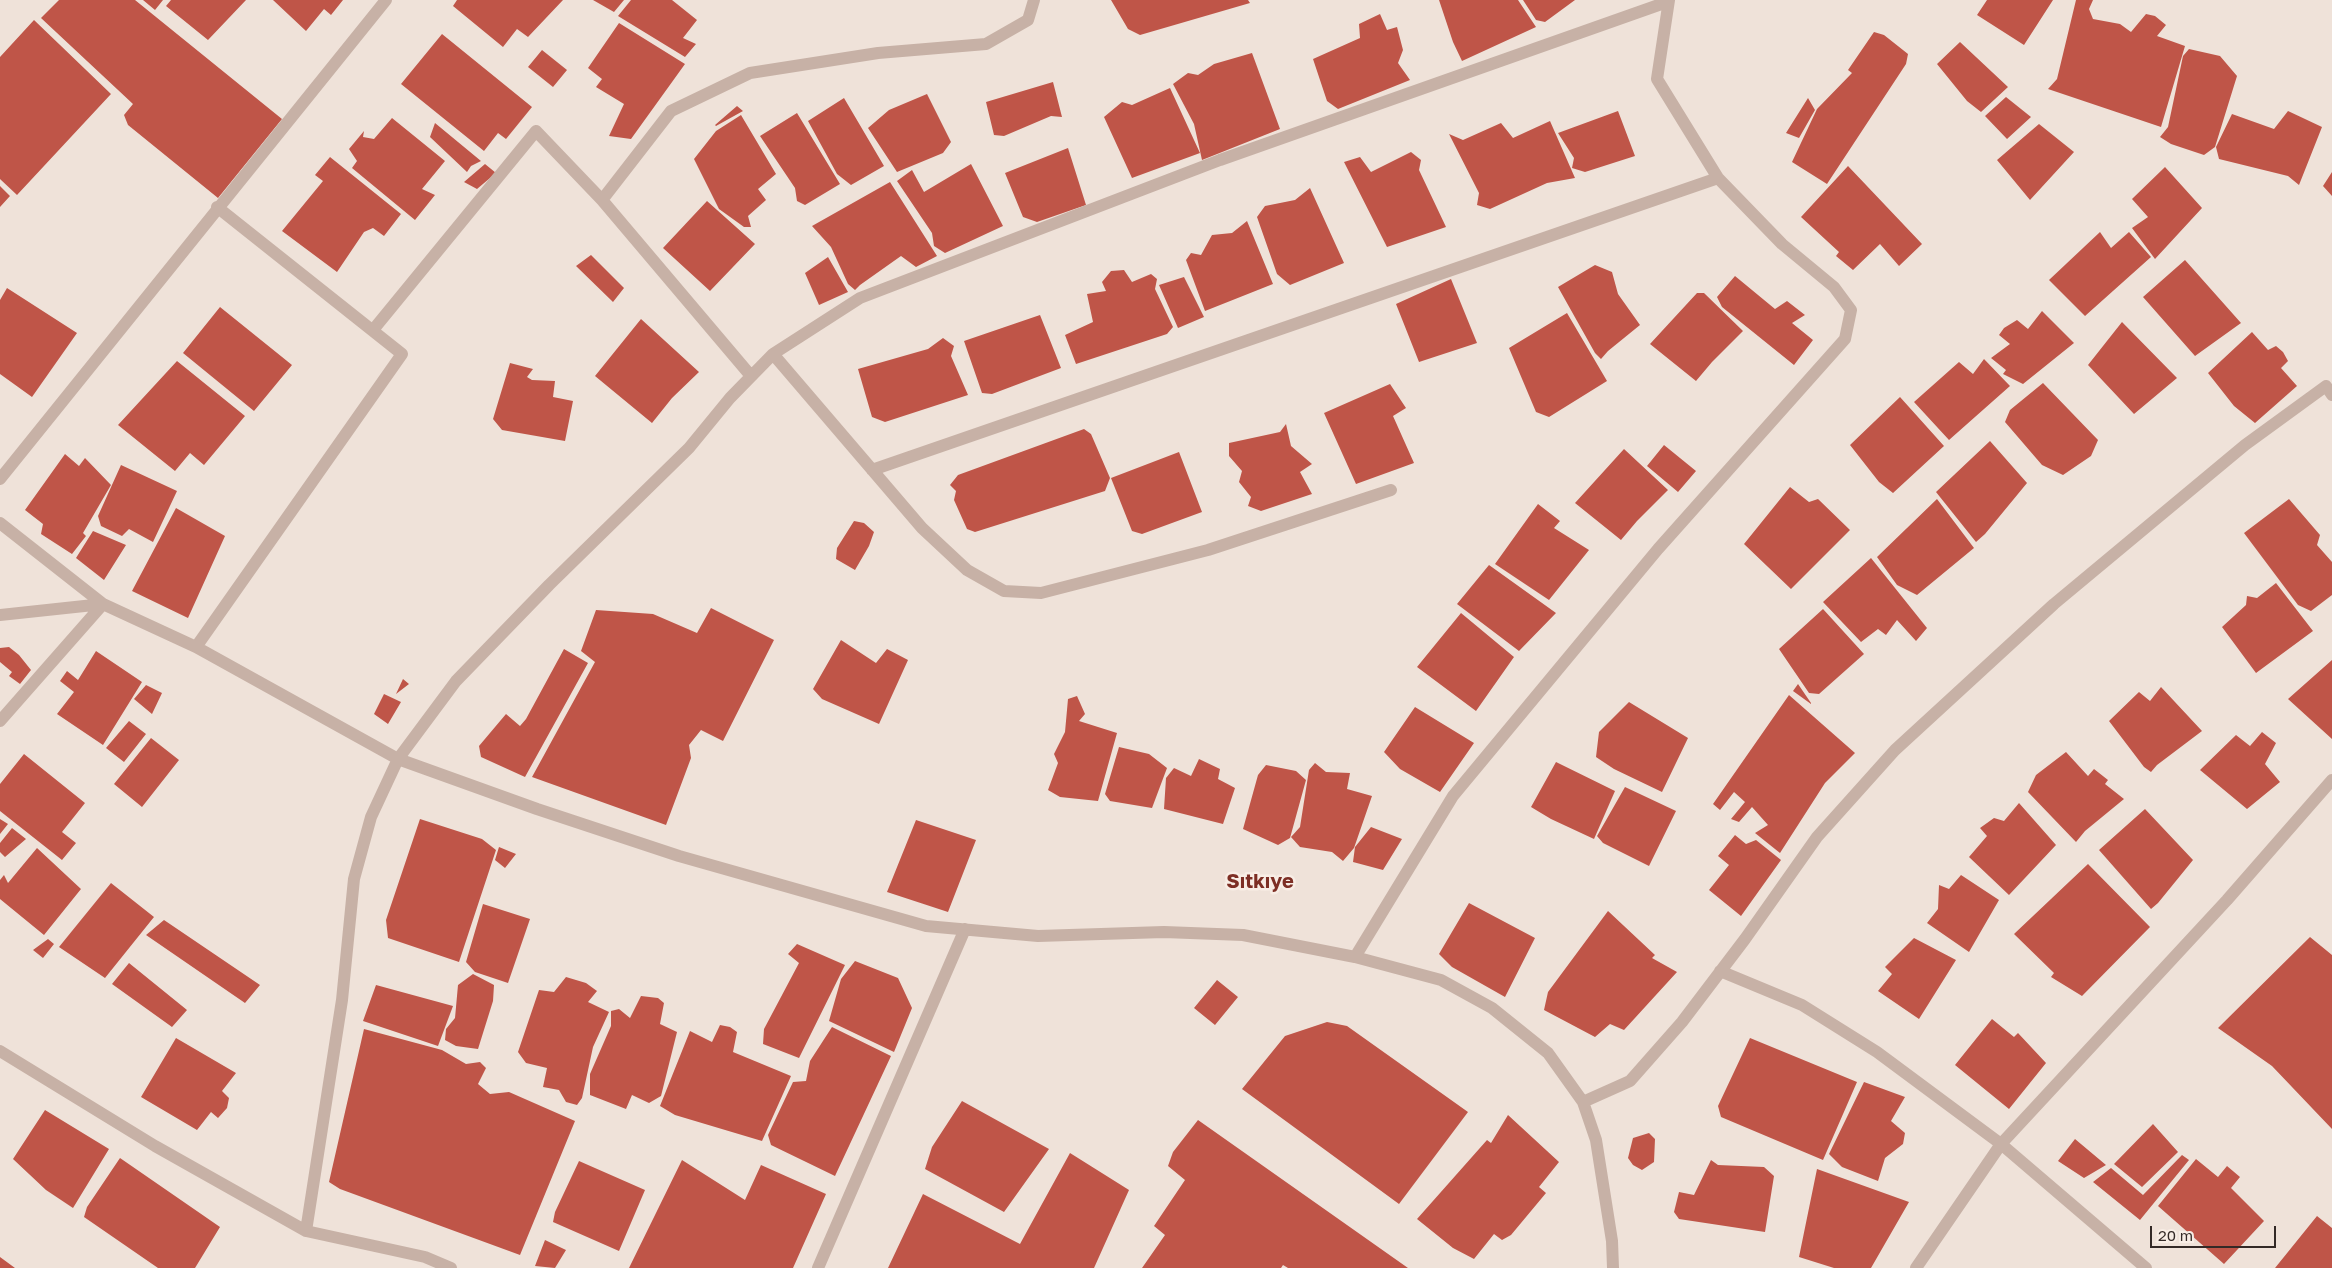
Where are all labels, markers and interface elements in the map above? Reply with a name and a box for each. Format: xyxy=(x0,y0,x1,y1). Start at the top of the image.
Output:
district label: Sıtkıye xyxy=(1226,870,1294,894)
scale bar xyxy=(2152,1216,2278,1248)
text: 20 m xyxy=(2158,1226,2193,1244)

